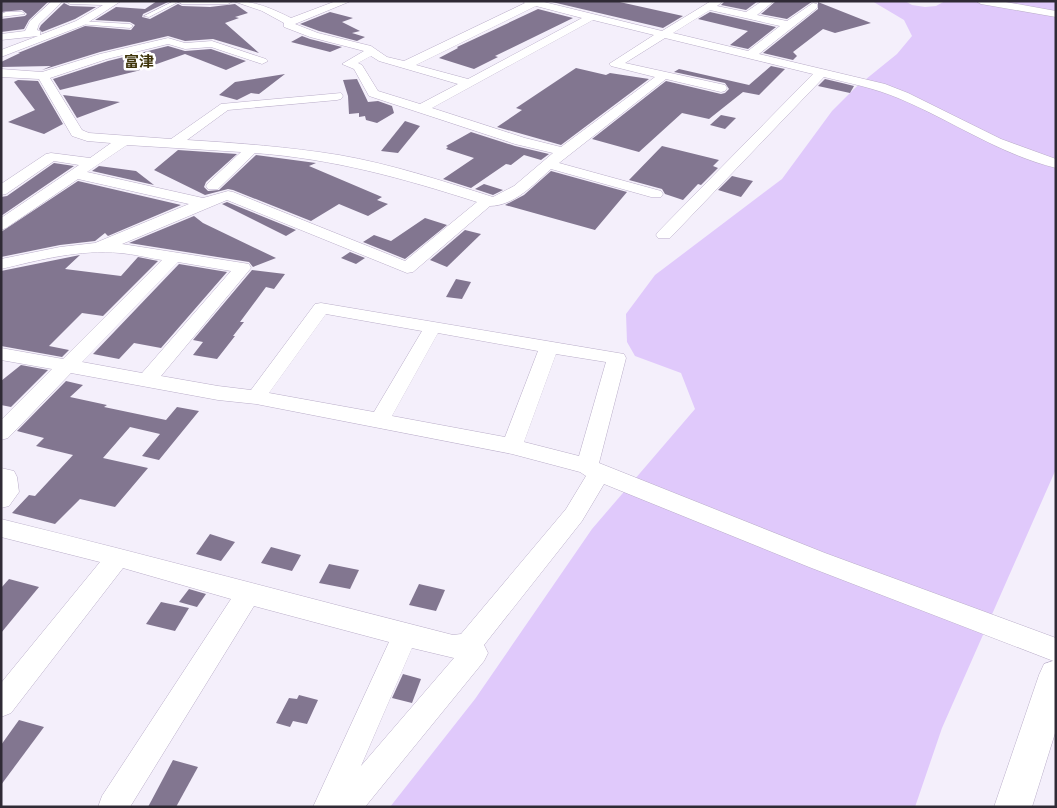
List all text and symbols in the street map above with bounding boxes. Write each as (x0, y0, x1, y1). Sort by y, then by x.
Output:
district label: 富津 (124, 54, 154, 70)

